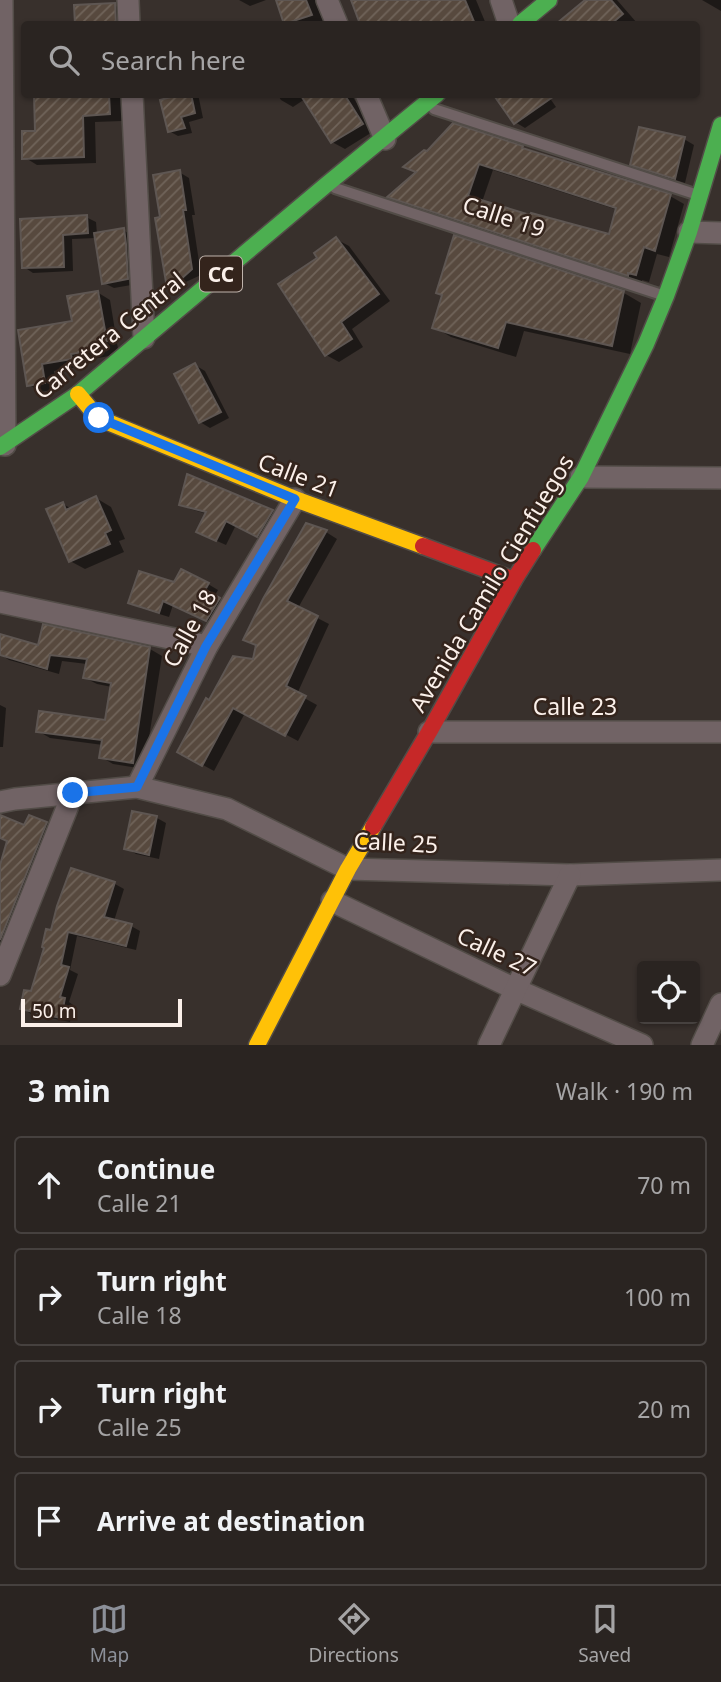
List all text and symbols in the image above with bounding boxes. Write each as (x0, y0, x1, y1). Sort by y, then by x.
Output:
search box (21, 21, 700, 98)
icon: search (45, 41, 83, 79)
text: Search here (101, 42, 246, 78)
street label: Calle 19 (459, 188, 549, 244)
road number: CC (200, 256, 242, 292)
street label: Carretera Central (27, 264, 191, 406)
route start (83, 402, 114, 433)
street label: Calle 21 (254, 445, 344, 505)
street label: Avenida Camilo Cienfuegos (401, 448, 581, 718)
street label: Calle 18 (155, 583, 223, 673)
street label: Calle 23 (533, 690, 617, 722)
route end (57, 777, 88, 808)
street label: Calle 25 (353, 824, 439, 860)
street label: Calle 27 (452, 919, 542, 983)
map controls (637, 961, 700, 1024)
button: locate (637, 961, 700, 1024)
scale bar (21, 996, 182, 1028)
text: 50 m (32, 998, 76, 1024)
text: 3 min (28, 1070, 111, 1111)
text: Walk · 190 m (556, 1075, 693, 1107)
text: Continue (97, 1151, 215, 1187)
icon: ahead (30, 1166, 68, 1204)
text: 70 m (637, 1169, 691, 1201)
text: Calle 21 (97, 1187, 182, 1219)
text: Turn right (97, 1263, 227, 1299)
icon: right (30, 1278, 68, 1316)
text: 100 m (624, 1281, 691, 1313)
text: Calle 18 (97, 1299, 182, 1331)
text: Turn right (97, 1375, 227, 1411)
icon: right (30, 1390, 68, 1428)
text: 20 m (637, 1393, 691, 1425)
text: Calle 25 (97, 1411, 182, 1443)
icon: arrive (30, 1502, 68, 1540)
text: Arrive at destination (97, 1503, 366, 1539)
tab: Map (90, 1600, 129, 1668)
tab: Directions (309, 1600, 399, 1668)
tab: Saved (578, 1600, 631, 1668)

